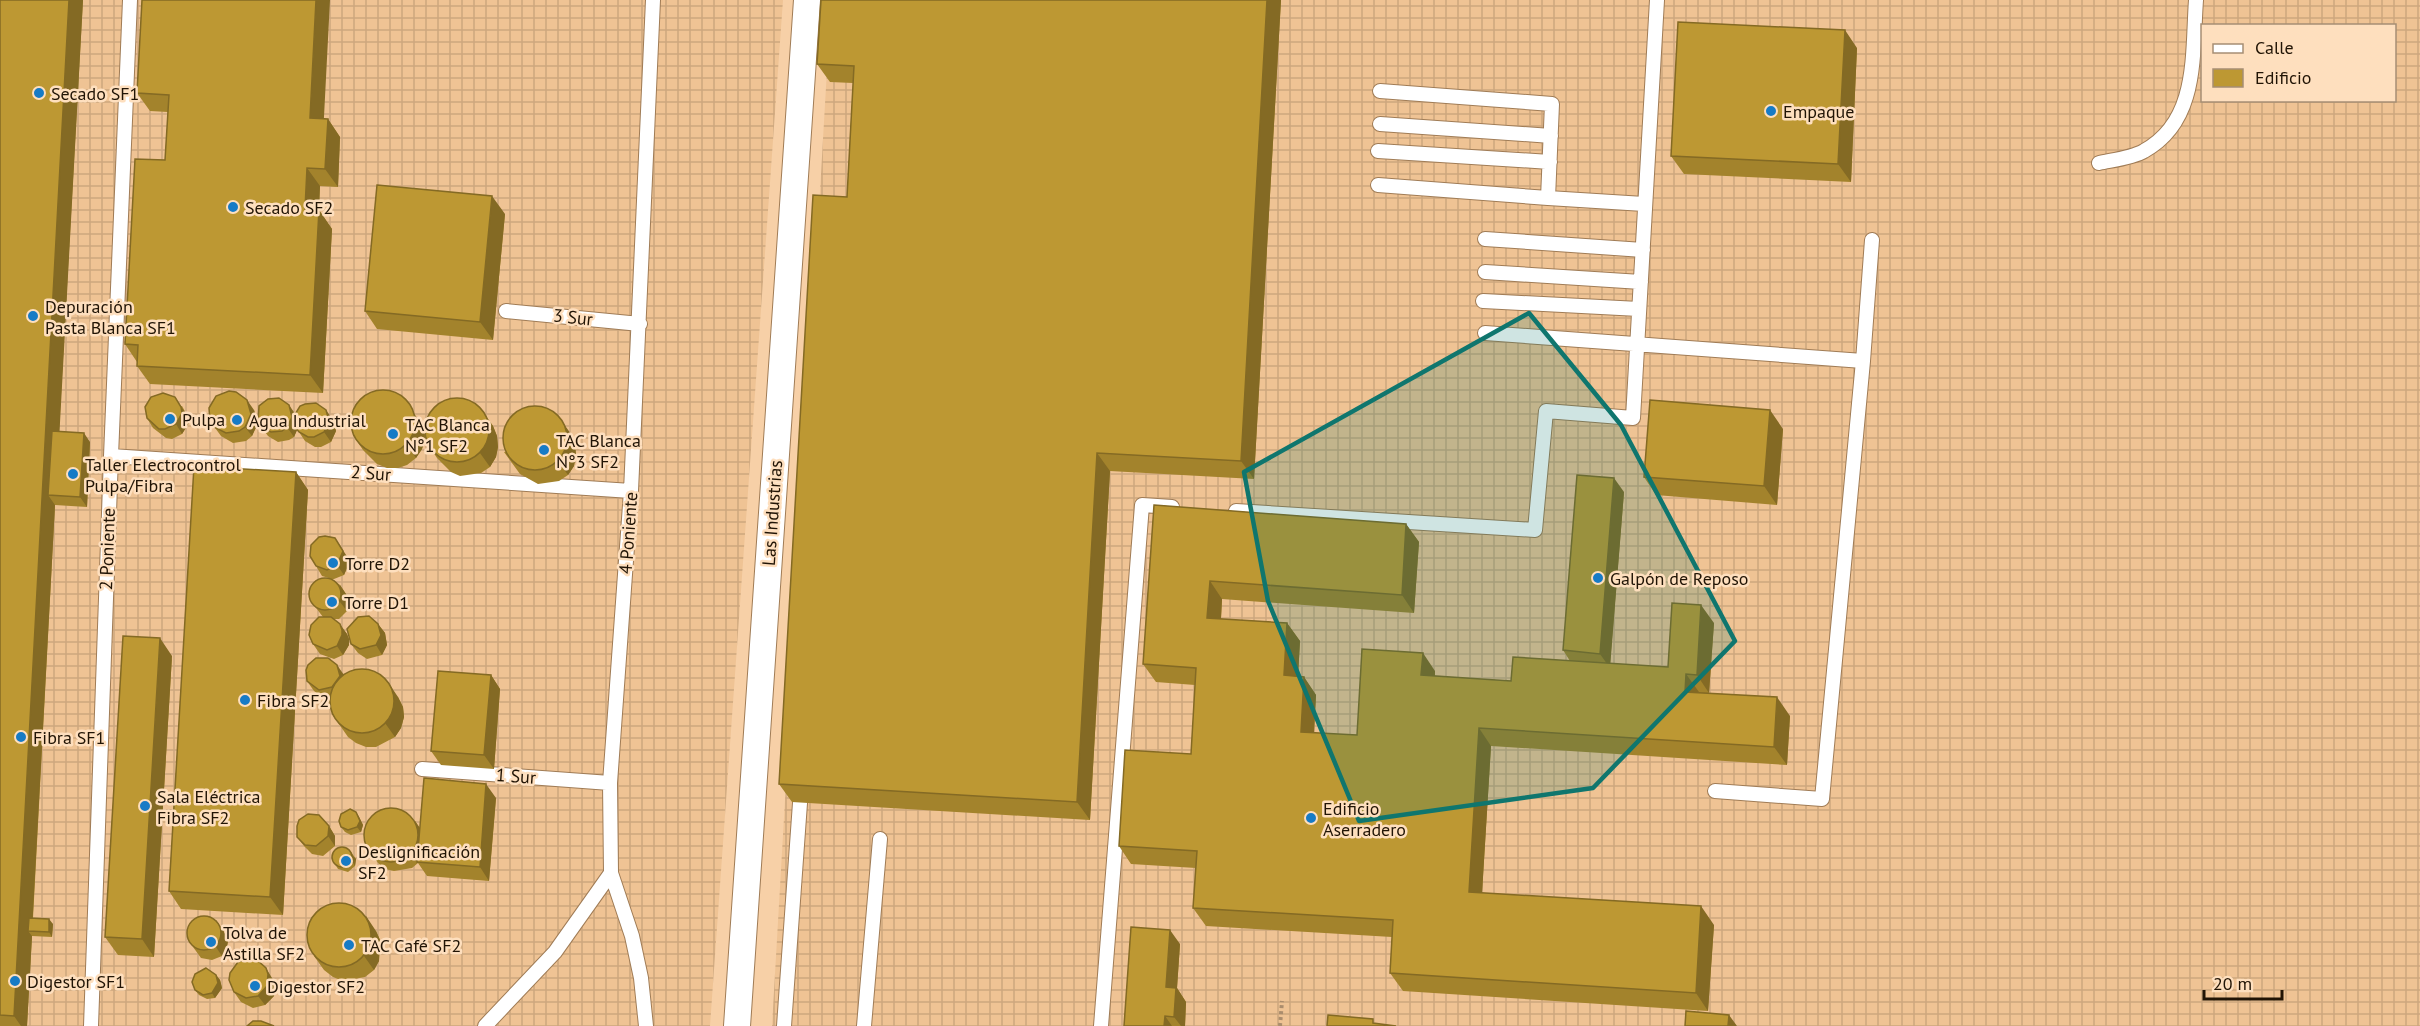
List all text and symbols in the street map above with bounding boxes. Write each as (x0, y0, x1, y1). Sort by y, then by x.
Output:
legend (2201, 24, 2396, 102)
text: Calle (2255, 36, 2294, 59)
text: Edificio (2255, 66, 2311, 89)
place label: Secado SF1 (51, 82, 139, 105)
marker: Secado SF1 (32, 86, 46, 100)
place label: Empaque (1783, 100, 1854, 123)
marker: Empaque (1764, 104, 1778, 118)
place label: Secado SF2 (245, 196, 333, 219)
marker: Secado SF2 (226, 200, 240, 214)
place label: Depuración Pasta Blanca SF1 (45, 295, 176, 339)
street label: 3 Sur (552, 303, 594, 331)
marker: Depuración Pasta Blanca SF1 (26, 309, 40, 323)
place label: Pulpa (182, 408, 225, 431)
place label: Agua Industrial (249, 409, 366, 432)
marker: Pulpa (163, 412, 177, 426)
marker: Agua Industrial (230, 413, 244, 427)
place label: TAC Blanca N°1 SF2 (405, 413, 490, 457)
marker: TAC Blanca N°1 SF2 (386, 427, 400, 441)
place label: TAC Blanca N°3 SF2 (556, 429, 641, 473)
marker: TAC Blanca N°3 SF2 (537, 443, 551, 457)
place label: Taller Electrocontrol Pulpa/Fibra (85, 453, 242, 497)
street label: Las Industrias (757, 459, 787, 567)
street label: 2 Sur (350, 460, 392, 486)
marker: Taller Electrocontrol Pulpa/Fibra (66, 467, 80, 481)
street label: 4 Poniente (614, 491, 642, 575)
street label: 2 Poniente (94, 507, 120, 591)
place label: Torre D2 (345, 552, 410, 575)
marker: Torre D2 (326, 556, 340, 570)
place label: Galpón de Reposo (1610, 567, 1748, 590)
marker: Galpón de Reposo (1591, 571, 1605, 585)
place label: Torre D1 (344, 591, 409, 614)
marker: Torre D1 (325, 595, 339, 609)
place label: Fibra SF2 (257, 689, 329, 712)
marker: Fibra SF2 (238, 693, 252, 707)
place label: Fibra SF1 (33, 726, 105, 749)
marker: Fibra SF1 (14, 730, 28, 744)
street label: 1 Sur (495, 763, 537, 789)
place label: Sala Eléctrica Fibra SF2 (157, 785, 261, 829)
place label: Edificio Aserradero (1323, 797, 1406, 841)
marker: Sala Eléctrica Fibra SF2 (138, 799, 152, 813)
marker: Edificio Aserradero (1304, 811, 1318, 825)
place label: Deslignificación SF2 (358, 840, 480, 884)
marker: Deslignificación SF2 (339, 854, 353, 868)
place label: Tolva de Astilla SF2 (223, 921, 305, 965)
place label: TAC Café SF2 (361, 934, 461, 957)
marker: Tolva de Astilla SF2 (204, 935, 218, 949)
marker: TAC Café SF2 (342, 938, 356, 952)
scale bar (2204, 963, 2282, 1001)
place label: Digestor SF1 (27, 970, 125, 993)
text: 20 m (2213, 972, 2252, 995)
marker: Digestor SF1 (8, 974, 22, 988)
place label: Digestor SF2 (267, 975, 365, 998)
marker: Digestor SF2 (248, 979, 262, 993)

